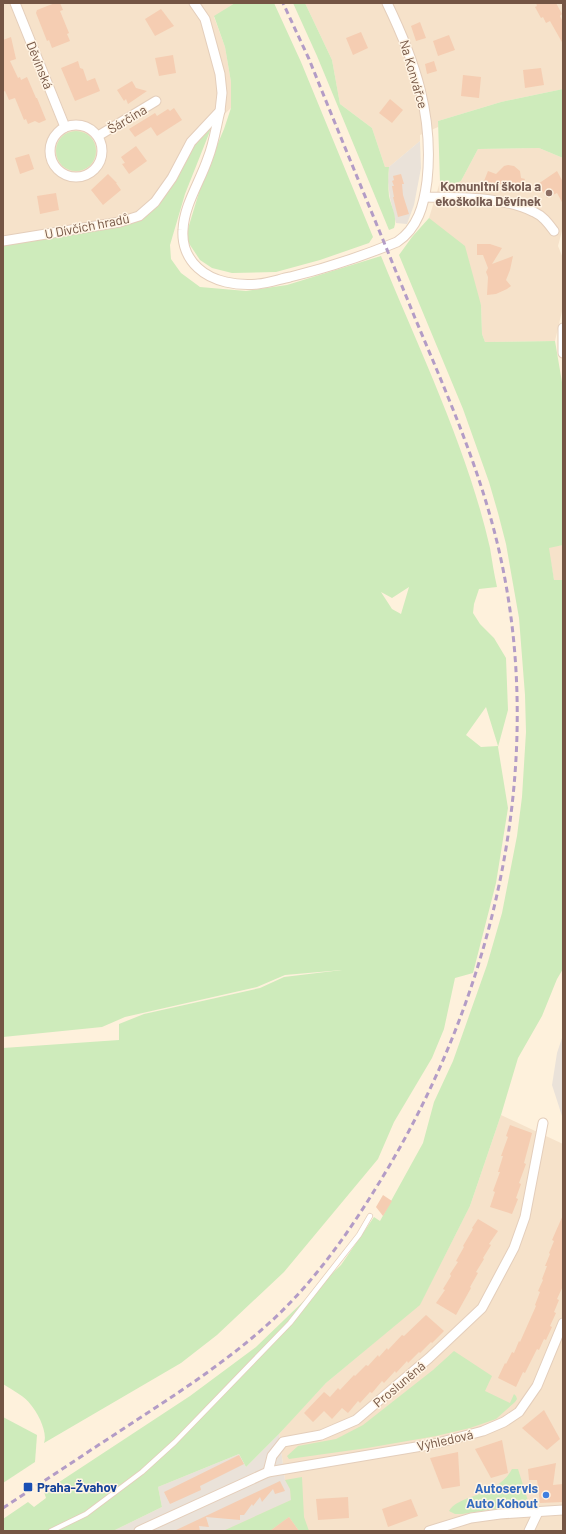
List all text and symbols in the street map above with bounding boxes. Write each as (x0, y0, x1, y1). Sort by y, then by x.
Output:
street label: Na Konvářce (397, 38, 431, 110)
street label: Děvínská (23, 39, 57, 91)
street label: Šárčina (105, 101, 149, 137)
place label: Komunitní škola a ekoškolka Děvínek (435, 178, 541, 209)
marker: Komunitní škola a ekoškolka Děvínek (544, 188, 554, 198)
street label: U Dívčích hradů (43, 210, 131, 242)
street label: Prosluněná (370, 1358, 428, 1410)
street label: Výhledová (415, 1426, 475, 1454)
place label: Praha-Žvahov (37, 1479, 117, 1495)
place label: Autoservis Auto Kohout (466, 1480, 538, 1511)
marker: Praha-Žvahov (22, 1481, 34, 1493)
marker: Autoservis Auto Kohout (541, 1490, 551, 1500)

